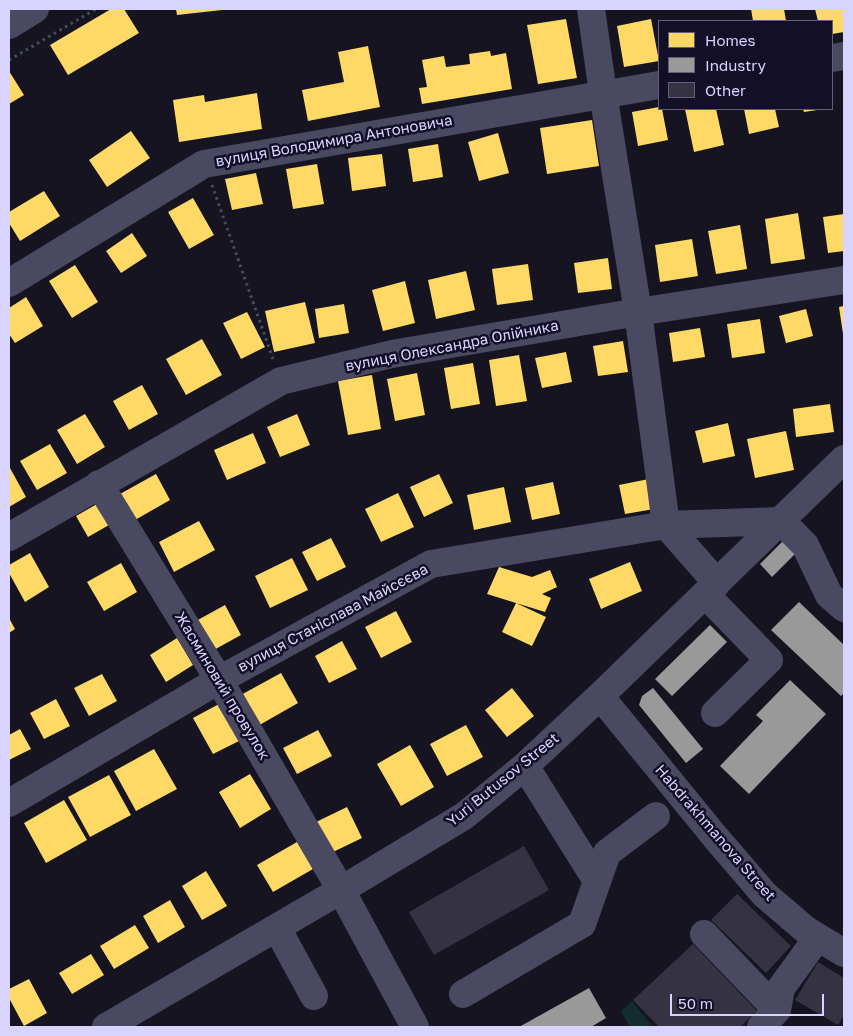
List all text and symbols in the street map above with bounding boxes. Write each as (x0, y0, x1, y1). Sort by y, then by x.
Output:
legend (658, 20, 833, 110)
text: Homes (705, 31, 755, 49)
text: Industry (705, 56, 766, 74)
text: Other (705, 81, 746, 99)
street label: вулиця Володимира Антоновича (214, 111, 454, 171)
street label: вулиця Олександра Олійника (344, 317, 560, 375)
street label: вулиця Станіслава Майсєєва (235, 560, 431, 676)
street label: Жасминовий провулок (171, 609, 273, 763)
street label: Yuri Butusov Street (443, 729, 563, 831)
street label: Habdrakhmanova Street (651, 761, 779, 905)
scale bar (673, 984, 827, 1016)
text: 50 m (678, 994, 713, 1012)

